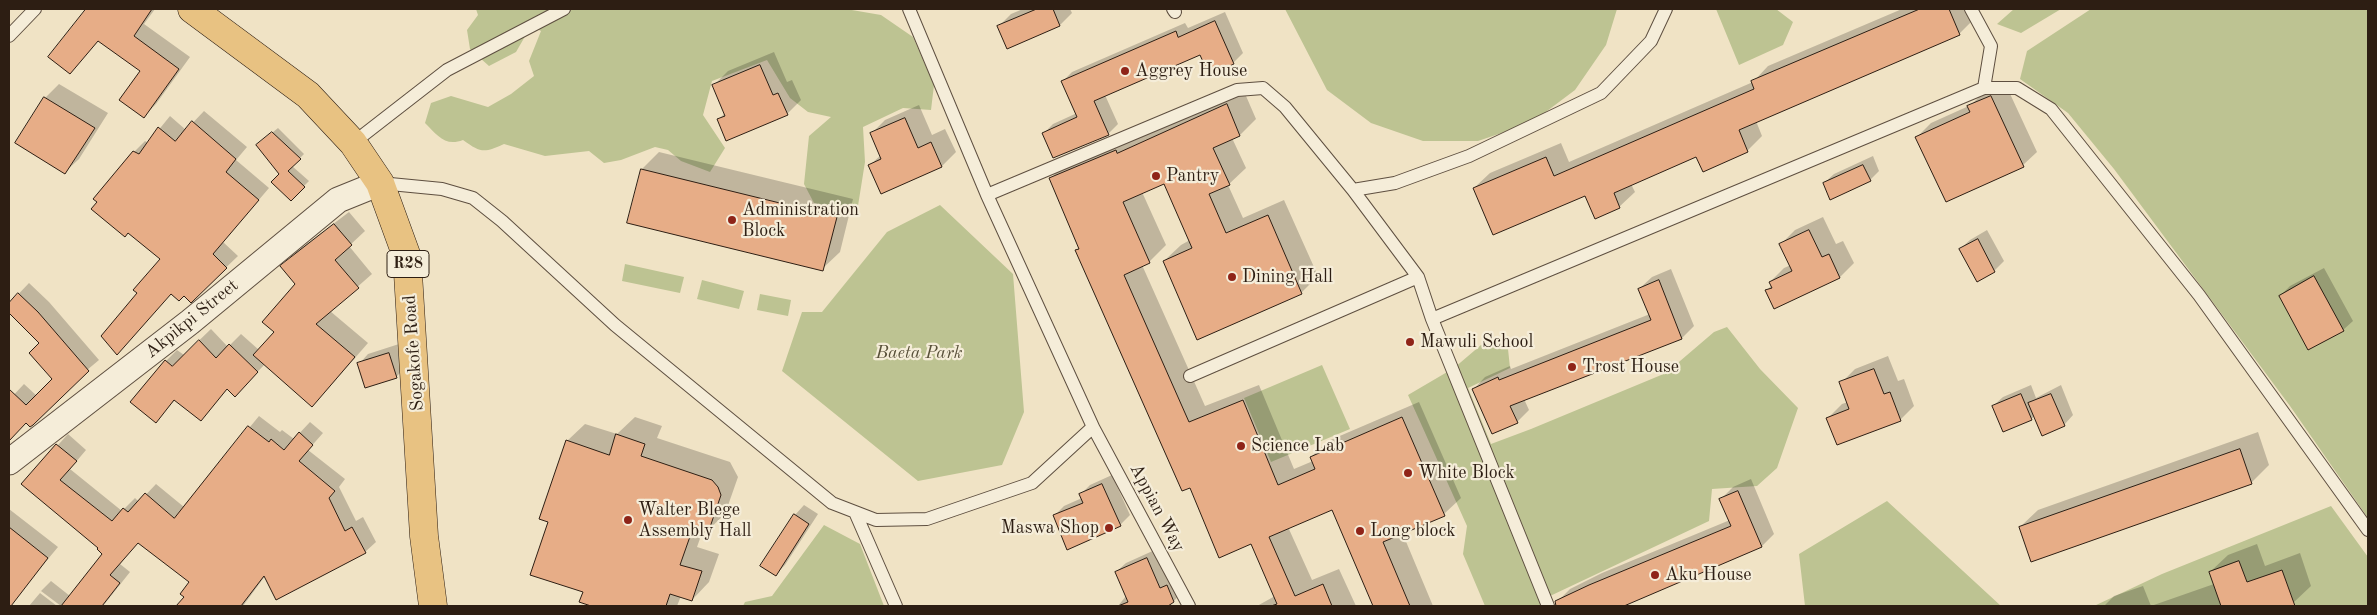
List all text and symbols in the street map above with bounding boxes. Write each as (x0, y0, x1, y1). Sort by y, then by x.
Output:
place label: Aggrey House (1135, 60, 1247, 82)
marker: Aggrey House (1119, 65, 1131, 77)
place label: Pantry (1166, 165, 1219, 187)
marker: Pantry (1150, 170, 1162, 182)
place label: Administration Block (742, 199, 859, 242)
marker: Administration Block (726, 214, 738, 226)
road number: R28 (387, 250, 429, 278)
place label: Dining Hall (1242, 266, 1333, 288)
marker: Dining Hall (1226, 271, 1238, 283)
street label: Akpikpi Street (141, 275, 243, 363)
street label: Sogakofe Road (399, 294, 429, 412)
place label: Mawuli School (1420, 331, 1533, 353)
marker: Mawuli School (1404, 336, 1416, 348)
park label: Baeta Park (875, 342, 963, 364)
place label: Trost House (1582, 356, 1679, 378)
marker: Trost House (1566, 361, 1578, 373)
place label: Science Lab (1251, 435, 1344, 457)
marker: Science Lab (1235, 440, 1247, 452)
street label: Appian Way (1125, 460, 1189, 556)
place label: White Block (1418, 462, 1515, 484)
marker: White Block (1402, 467, 1414, 479)
place label: Walter Blege Assembly Hall (638, 499, 751, 542)
marker: Walter Blege Assembly Hall (622, 514, 634, 526)
place label: Maswa Shop (1001, 517, 1099, 539)
place label: Long block (1370, 520, 1456, 542)
marker: Maswa Shop (1103, 522, 1115, 534)
marker: Long block (1354, 525, 1366, 537)
place label: Aku House (1665, 564, 1752, 586)
marker: Aku House (1649, 569, 1661, 581)

